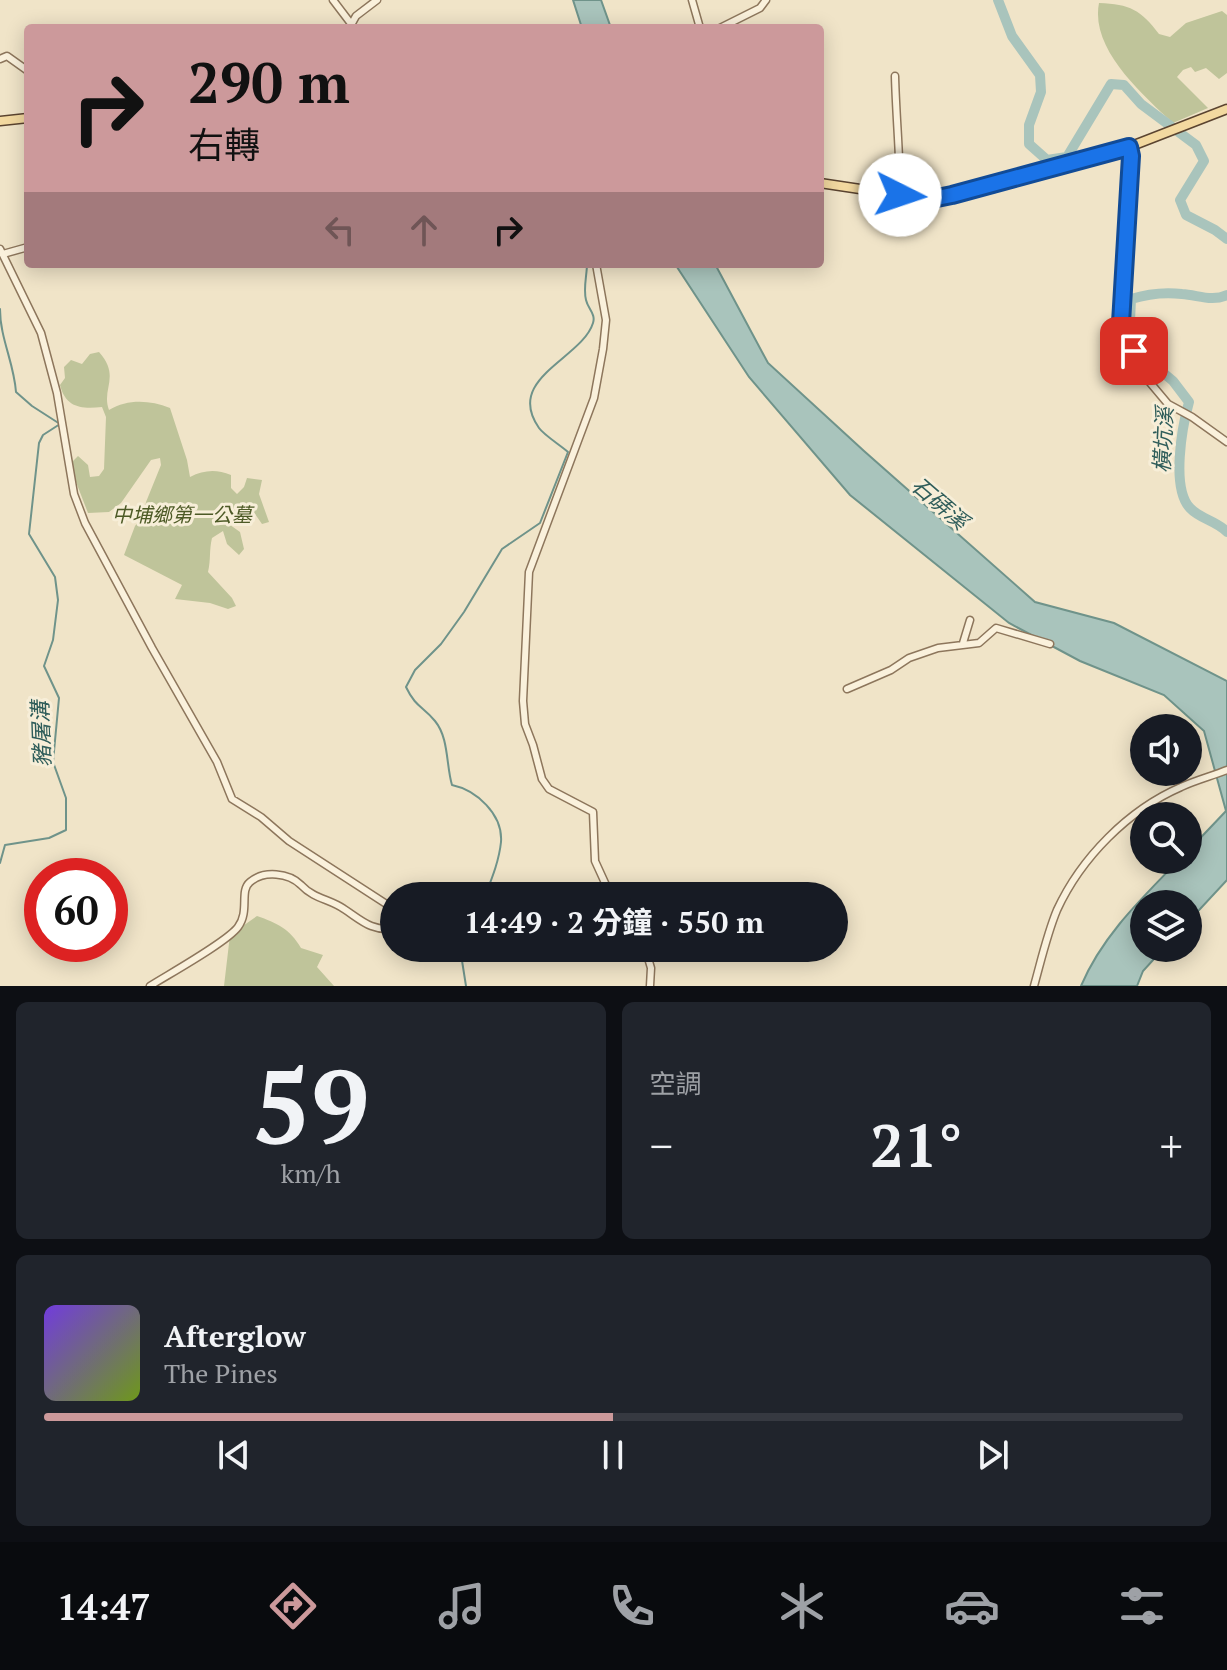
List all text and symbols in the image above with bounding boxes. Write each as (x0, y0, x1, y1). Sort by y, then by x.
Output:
text: 290 m (188, 45, 350, 119)
icon: right (56, 56, 160, 160)
text: 右轉 (188, 121, 260, 168)
position arrow (858, 153, 942, 237)
icon: left (318, 208, 362, 252)
icon: ahead (402, 208, 446, 252)
icon: right (486, 208, 530, 252)
pin (1100, 317, 1168, 385)
icon: arrive (1112, 329, 1156, 373)
water label: 橫坑溪 (1146, 403, 1179, 474)
water label: 石硦溪 (906, 470, 977, 537)
park label: 中埔鄉第一公墓 (112, 501, 255, 528)
water label: 豬屠溝 (25, 698, 56, 768)
map controls (1130, 714, 1202, 962)
button: sound (1130, 714, 1202, 786)
button: search (1130, 802, 1202, 874)
speed limit sign: 60 (24, 858, 128, 962)
button: layers (1130, 890, 1202, 962)
text: 14:49 · 2 分鐘 · 550 m (464, 902, 764, 942)
text: 59 (252, 1035, 370, 1173)
text: 空調 (650, 1066, 702, 1100)
text: 21° (870, 1105, 963, 1184)
text: − (650, 1116, 673, 1175)
text: + (1160, 1116, 1183, 1175)
text: km/h (281, 1156, 341, 1190)
text: Afterglow (164, 1316, 306, 1356)
text: The Pines (164, 1356, 278, 1390)
icon: previous (212, 1433, 256, 1477)
icon: pause (591, 1433, 635, 1477)
icon: next (971, 1433, 1015, 1477)
icon: directions (265, 1578, 321, 1634)
icon: music (434, 1578, 490, 1634)
icon: phone (604, 1578, 660, 1634)
icon: climate (774, 1578, 830, 1634)
icon: car (944, 1578, 1000, 1634)
icon: filters (1114, 1578, 1170, 1634)
text: 14:47 (57, 1583, 151, 1630)

